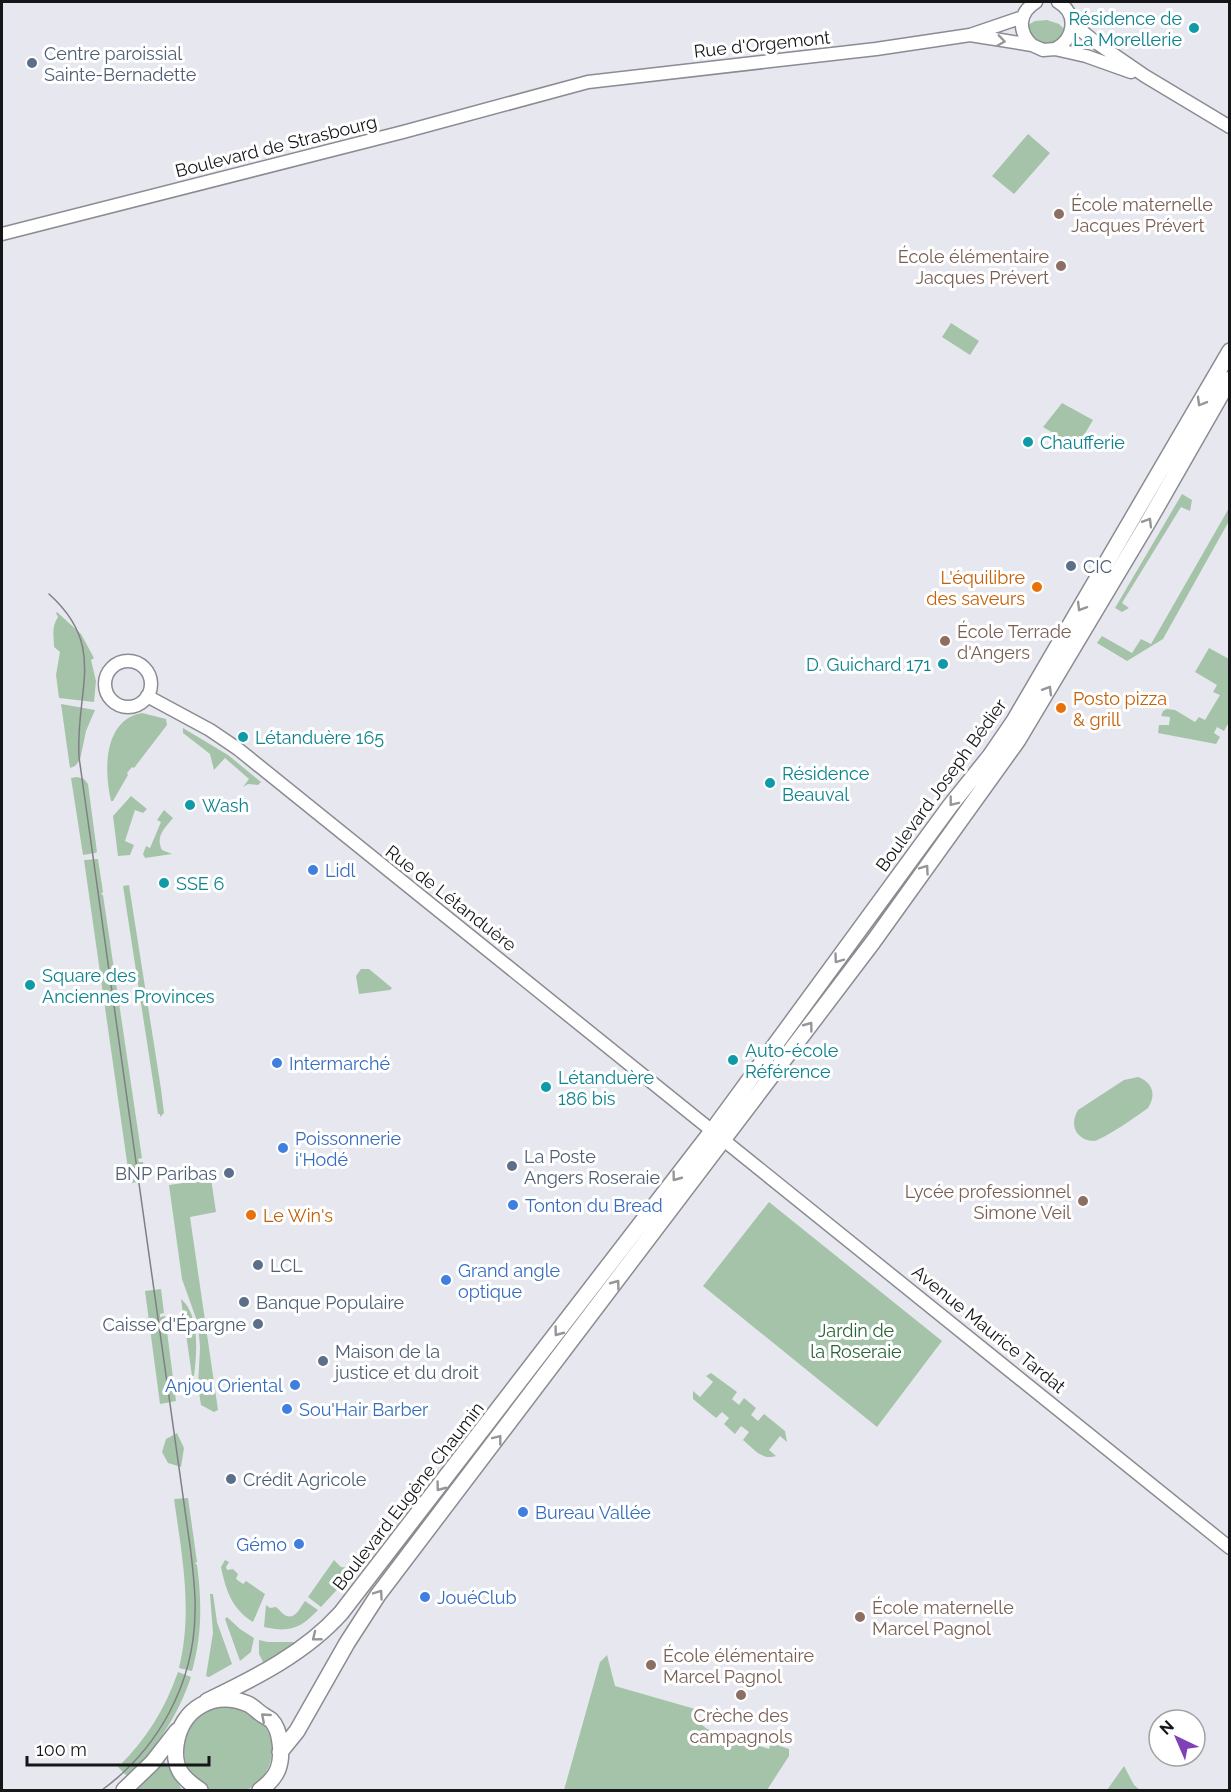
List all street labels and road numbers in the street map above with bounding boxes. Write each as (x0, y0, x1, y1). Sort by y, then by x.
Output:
street label: Rue d'Orgemont (693, 26, 831, 62)
street label: Boulevard de Strasbourg (173, 111, 379, 181)
street label: Boulevard Joseph Bédier (871, 694, 1011, 875)
street label: Rue de Létanduère (382, 840, 521, 956)
street label: Avenue Maurice Tardat (908, 1261, 1070, 1397)
street label: Boulevard Eugène Chaumin (328, 1398, 488, 1594)

